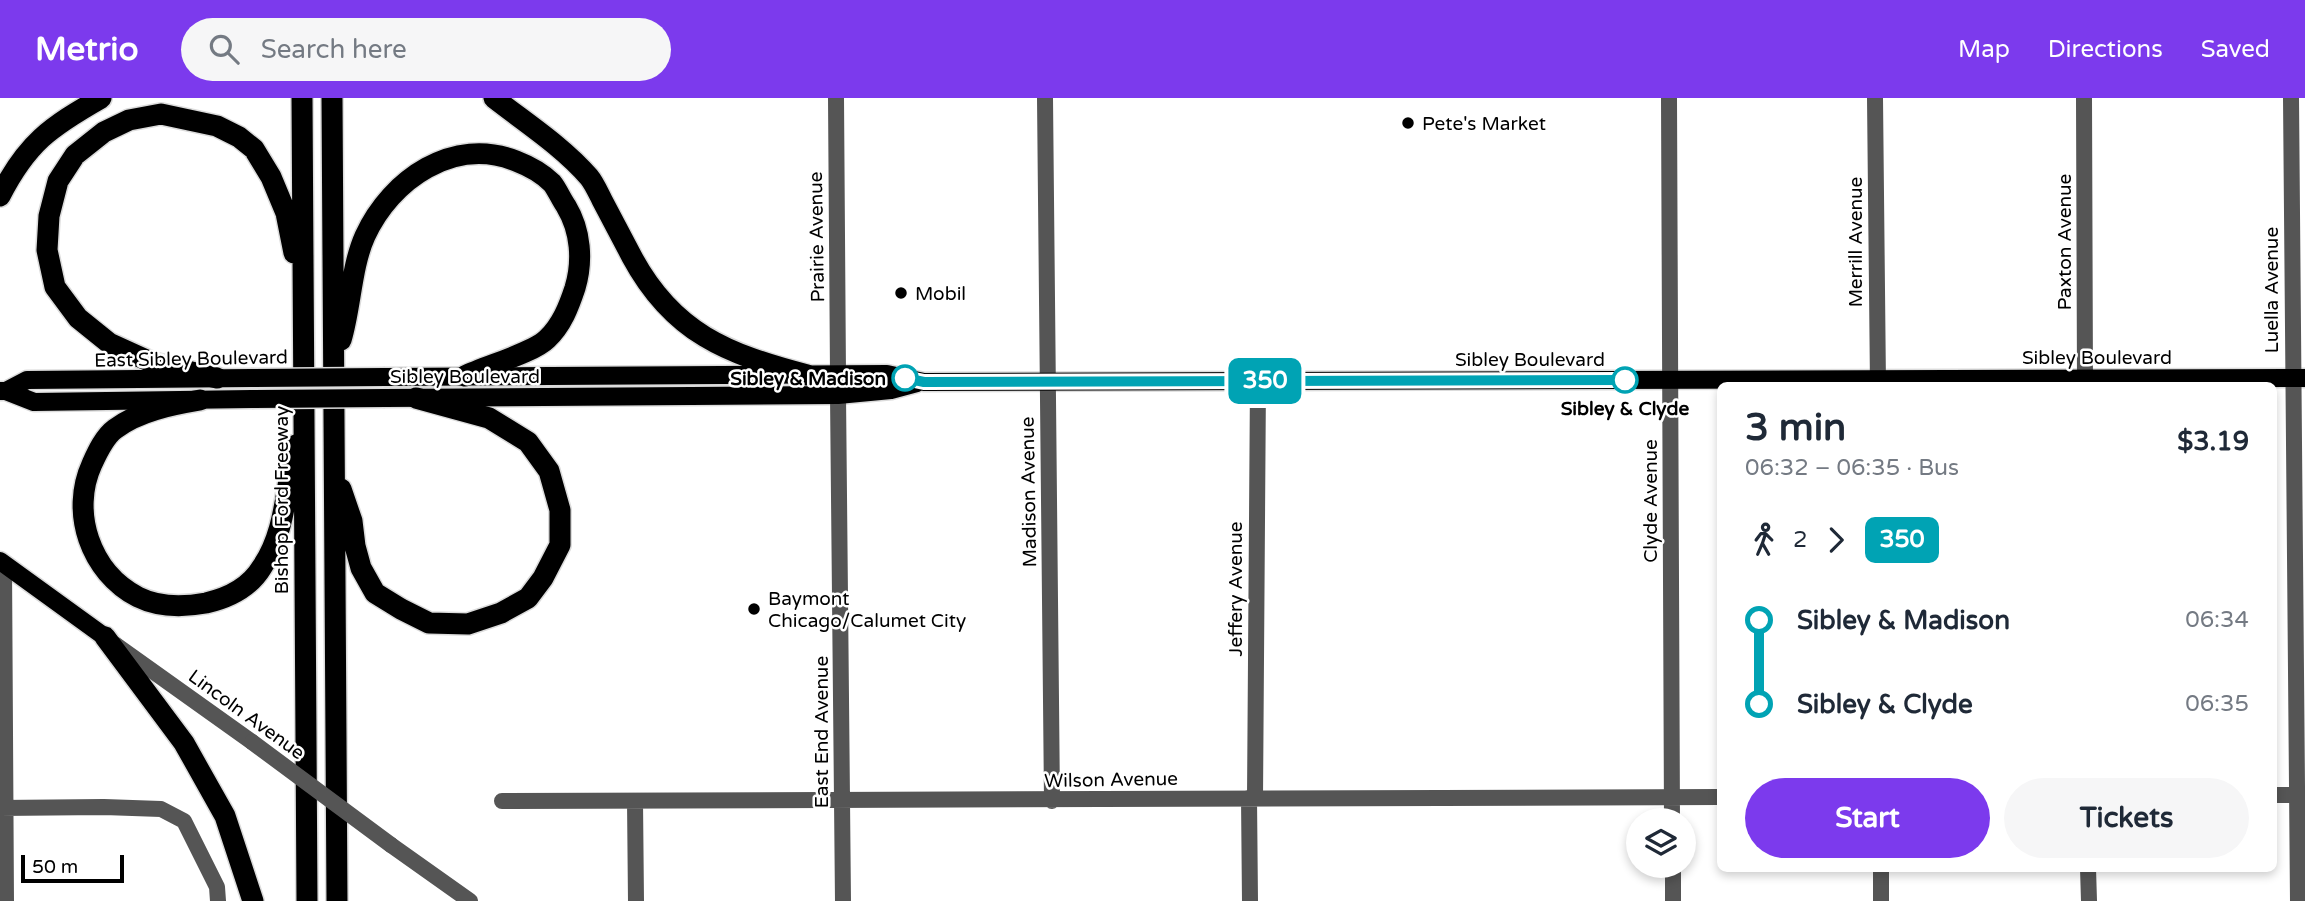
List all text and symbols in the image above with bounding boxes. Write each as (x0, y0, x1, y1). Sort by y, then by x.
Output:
search box (181, 18, 671, 81)
text: Metrio (35, 30, 139, 69)
icon: search (205, 30, 243, 68)
text: Search here (261, 34, 407, 65)
text: Map (1958, 35, 2010, 64)
text: Directions (2048, 35, 2163, 64)
text: Saved (2201, 35, 2270, 64)
place label: Pete's Market (1422, 113, 1546, 135)
marker: Pete's Market (1400, 115, 1416, 131)
street label: Prairie Avenue (805, 171, 829, 303)
street label: Paxton Avenue (2054, 174, 2076, 310)
street label: Merrill Avenue (1845, 177, 1867, 307)
street label: Luella Avenue (2261, 227, 2283, 353)
place label: Mobil (915, 283, 966, 305)
marker: Mobil (893, 285, 909, 301)
street label: East Sibley Boulevard (94, 346, 288, 372)
street label: Sibley Boulevard (2022, 347, 2172, 369)
street label: Sibley Boulevard (1455, 349, 1605, 371)
line badge: 350 (1225, 358, 1305, 404)
marker: Sibley & Madison (892, 365, 918, 391)
street label: Sibley Boulevard (390, 366, 540, 388)
text: 350 (1242, 366, 1288, 395)
marker: Sibley & Clyde (1612, 367, 1638, 393)
place label: Sibley & Madison (730, 368, 886, 391)
place label: Sibley & Clyde (1561, 398, 1689, 421)
text: 3 min (1745, 405, 1846, 451)
street label: Bishop Ford Freeway (271, 406, 293, 594)
street label: Madison Avenue (1017, 416, 1041, 568)
text: $3.19 (2177, 426, 2249, 457)
street label: Clyde Avenue (1640, 439, 1662, 563)
text: 06:32 – 06:35 · Bus (1745, 454, 1959, 482)
icon: walk (1745, 521, 1783, 559)
icon: forward (1817, 521, 1855, 559)
street label: Jeffery Avenue (1225, 522, 1247, 656)
text: 350 (1879, 525, 1925, 554)
text: 2 (1793, 526, 1807, 554)
place label: Baymont Chicago/Calumet City (768, 588, 966, 632)
marker: Baymont Chicago/Calumet City (746, 601, 762, 617)
text: Sibley & Madison (1797, 605, 2010, 636)
text: 06:34 (2185, 606, 2249, 634)
street label: East End Avenue (811, 656, 833, 808)
street label: Lincoln Avenue (184, 665, 309, 764)
text: Sibley & Clyde (1797, 689, 1973, 720)
text: 06:35 (2185, 690, 2249, 718)
street label: Wilson Avenue (1044, 768, 1178, 792)
button: Start (1745, 778, 1990, 858)
button: Tickets (2004, 778, 2249, 858)
map controls (1626, 808, 1696, 878)
button: layers (1626, 808, 1696, 878)
scale bar (21, 852, 124, 884)
text: 50 m (32, 856, 78, 878)

